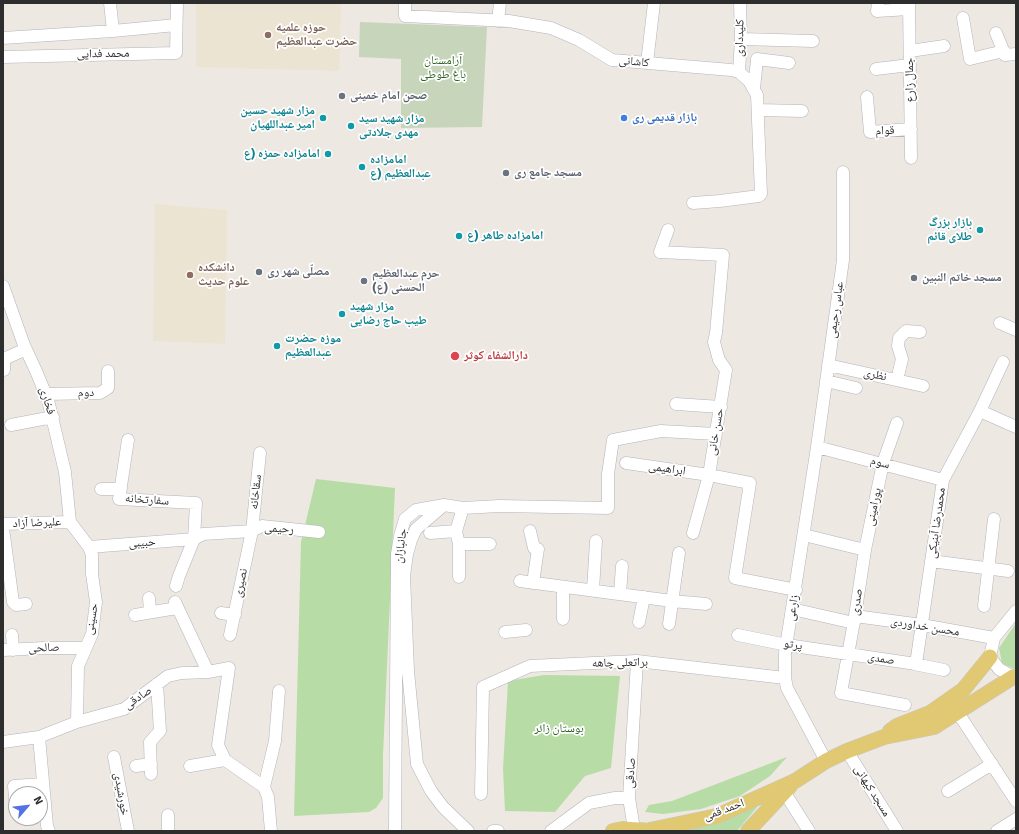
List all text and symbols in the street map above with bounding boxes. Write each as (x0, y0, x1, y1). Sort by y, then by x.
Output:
street label: کلیدداری (732, 19, 748, 57)
place label: حوزه علمیه حضرت عبدالعظیم (276, 21, 357, 49)
marker: حوزه علمیه حضرت عبدالعظیم (263, 30, 273, 40)
street label: محمد فدایی (77, 46, 129, 62)
street label: کاشانی (618, 53, 650, 71)
park label: آرامستان باغ طوطی (420, 54, 466, 82)
street label: جمال زارع (902, 57, 918, 103)
place label: صحن امام خمینی (350, 89, 427, 103)
marker: صحن امام خمینی (337, 91, 347, 101)
place label: مزار شهید حسین امیر عبداللهیان (240, 104, 315, 132)
place label: بازار قدیمی ری (632, 111, 697, 125)
place label: مزار شهید سید مهدی جلادتی (359, 112, 424, 140)
marker: مزار شهید حسین امیر عبداللهیان (318, 113, 328, 123)
marker: بازار قدیمی ری (619, 113, 629, 123)
marker: مزار شهید سید مهدی جلادتی (346, 121, 356, 131)
street label: قوام (875, 123, 895, 139)
place label: امامزاده حمزه (ع (244, 147, 320, 161)
marker: امامزاده حمزه (ع (323, 149, 333, 159)
place label: امامزاده عبدالعظیم (ع (370, 153, 431, 181)
marker: امامزاده عبدالعظیم (ع (357, 162, 367, 172)
place label: مسجد جامع ری (514, 166, 582, 180)
marker: مسجد جامع ری (501, 168, 511, 178)
place label: بازار بزرگ طلای قائم (927, 216, 972, 244)
marker: بازار بزرگ طلای قائم (975, 225, 985, 235)
place label: امامزاده طاهر (ع (467, 229, 543, 243)
marker: امامزاده طاهر (ع (454, 231, 464, 241)
place label: دانشکده علوم حدیث (198, 261, 249, 289)
place label: مصلّی شهر ری (267, 265, 329, 279)
marker: مصلّی شهر ری (254, 267, 264, 277)
place label: حرم عبدالعظیم الحسنی (ع) (372, 267, 440, 295)
marker: دانشکده علوم حدیث (185, 270, 195, 280)
place label: مسجد خاتم النبین (922, 271, 1002, 285)
marker: مسجد خاتم النبین (909, 273, 919, 283)
marker: حرم عبدالعظیم الحسنی (ع) (359, 276, 369, 286)
street label: عباس رحیمی (825, 281, 847, 339)
place label: مزار شهید طیب حاج رضایی (350, 300, 427, 328)
marker: مزار شهید طیب حاج رضایی (337, 309, 347, 319)
place label: موزه حضرت عبدالعظیم (285, 332, 341, 360)
marker: موزه حضرت عبدالعظیم (272, 341, 282, 351)
place label: دارالشفاء کوثر (464, 349, 528, 363)
marker: دارالشفاء کوثر (449, 350, 461, 362)
street label: نظری (862, 366, 888, 384)
street label: فخاری (36, 385, 58, 417)
street label: دوم (78, 386, 94, 400)
street label: حسن خانی (705, 407, 727, 457)
street label: سوم (869, 454, 891, 472)
street label: ابراهیمی (647, 459, 687, 479)
street label: سقاخانه (247, 474, 265, 510)
street label: پورامینی (863, 487, 885, 527)
street label: محمدرضا آبنیکی (925, 487, 949, 559)
street label: سفارتخانه (125, 491, 169, 509)
street label: علیرضا آزاد (12, 515, 62, 531)
street label: رحیمی (264, 521, 294, 537)
street label: جانبازان (391, 528, 411, 564)
street label: حبیبی (128, 535, 156, 551)
street label: نصیری (231, 567, 251, 599)
street label: صدری (848, 587, 866, 617)
street label: زارعی (784, 594, 802, 622)
street label: حسینی (82, 602, 102, 636)
street label: محسن خداوردی (889, 614, 961, 640)
street label: پرتو (783, 636, 803, 654)
street label: صالحی (28, 640, 60, 656)
street label: صمدی (866, 650, 896, 668)
street label: براتعلی چاهه (592, 655, 648, 671)
street label: صادقی (121, 683, 155, 713)
park label: بوستان زائر (534, 722, 584, 736)
street label: صادقی (623, 757, 639, 789)
street label: مسجد کیهانی (850, 763, 894, 819)
street label: خورشیدی (110, 771, 132, 817)
north arrow (8, 786, 48, 826)
text: N (31, 794, 46, 807)
street label: احمد قمی (702, 796, 746, 824)

